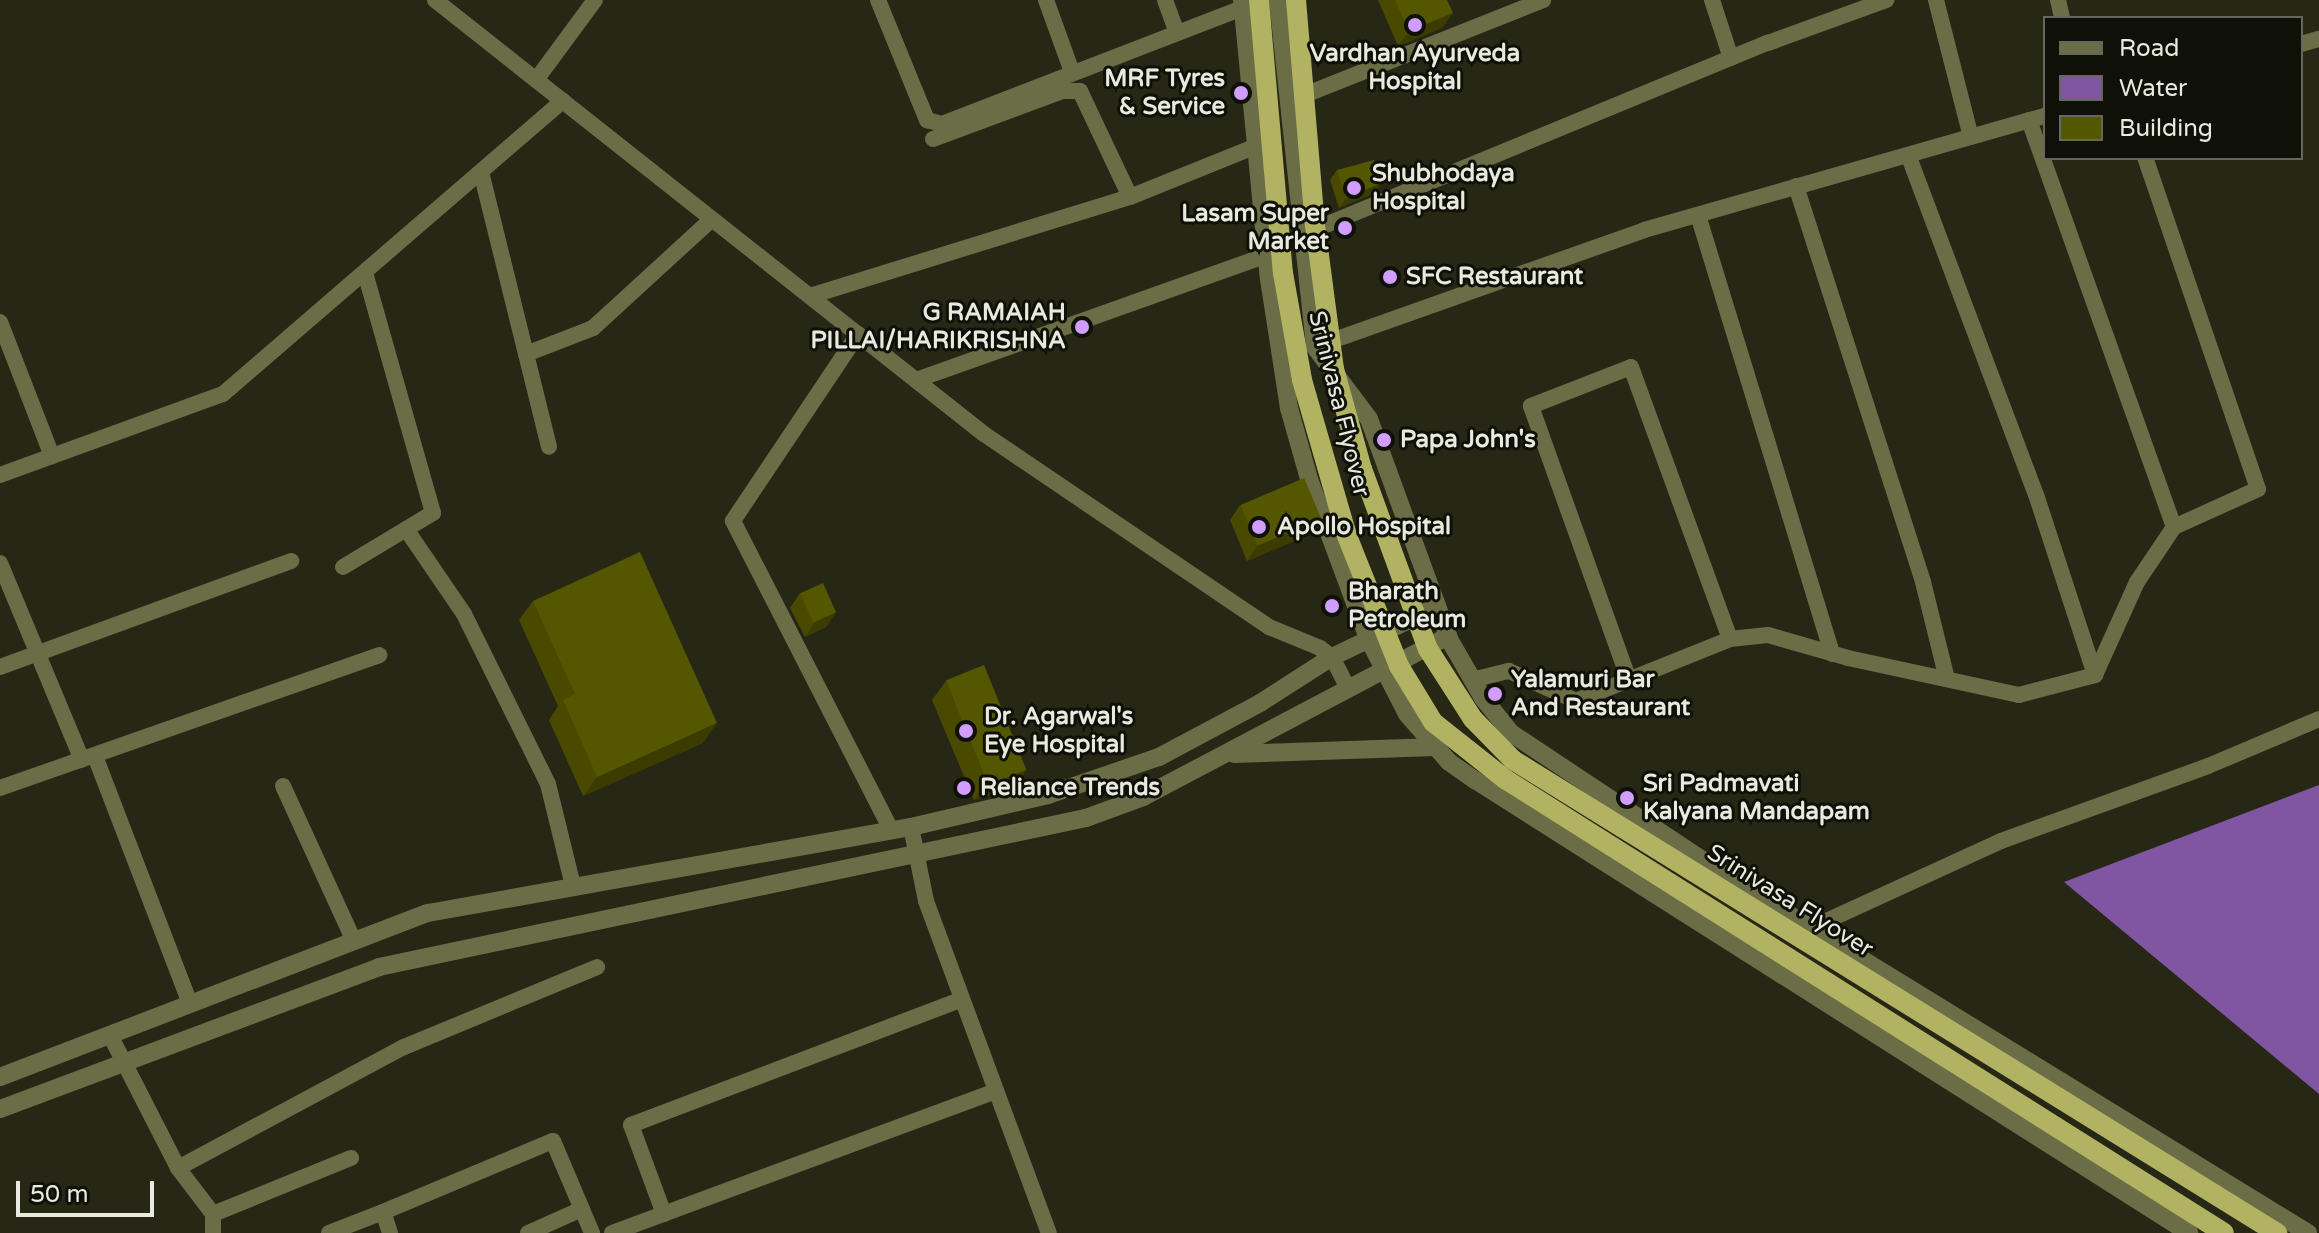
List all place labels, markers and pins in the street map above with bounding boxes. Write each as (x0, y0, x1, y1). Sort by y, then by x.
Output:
marker: Vardhan Ayurveda Hospital (1404, 14, 1426, 36)
place label: Vardhan Ayurveda Hospital (1310, 40, 1520, 96)
place label: MRF Tyres & Service (1104, 65, 1225, 121)
marker: MRF Tyres & Service (1232, 84, 1250, 102)
place label: Shubhodaya Hospital (1372, 160, 1515, 216)
marker: Shubhodaya Hospital (1343, 177, 1365, 199)
place label: Lasam Super Market (1181, 200, 1329, 256)
marker: Lasam Super Market (1336, 219, 1354, 237)
place label: SFC Restaurant (1406, 263, 1583, 291)
marker: SFC Restaurant (1381, 268, 1399, 286)
place label: G RAMAIAH PILLAI/HARIKRISHNA (810, 299, 1066, 355)
marker: G RAMAIAH PILLAI/HARIKRISHNA (1073, 318, 1091, 336)
place label: Papa John's (1400, 426, 1536, 454)
marker: Papa John's (1375, 431, 1393, 449)
place label: Apollo Hospital (1277, 513, 1451, 541)
marker: Apollo Hospital (1248, 516, 1270, 538)
place label: Bharath Petroleum (1348, 578, 1466, 634)
marker: Bharath Petroleum (1323, 597, 1341, 615)
place label: Yalamuri Bar And Restaurant (1511, 666, 1690, 722)
marker: Yalamuri Bar And Restaurant (1486, 685, 1504, 703)
place label: Dr. Agarwal's Eye Hospital (984, 703, 1133, 759)
marker: Dr. Agarwal's Eye Hospital (955, 720, 977, 742)
place label: Sri Padmavati Kalyana Mandapam (1643, 770, 1870, 826)
place label: Reliance Trends (980, 774, 1160, 802)
marker: Reliance Trends (955, 779, 973, 797)
marker: Sri Padmavati Kalyana Mandapam (1618, 789, 1636, 807)

